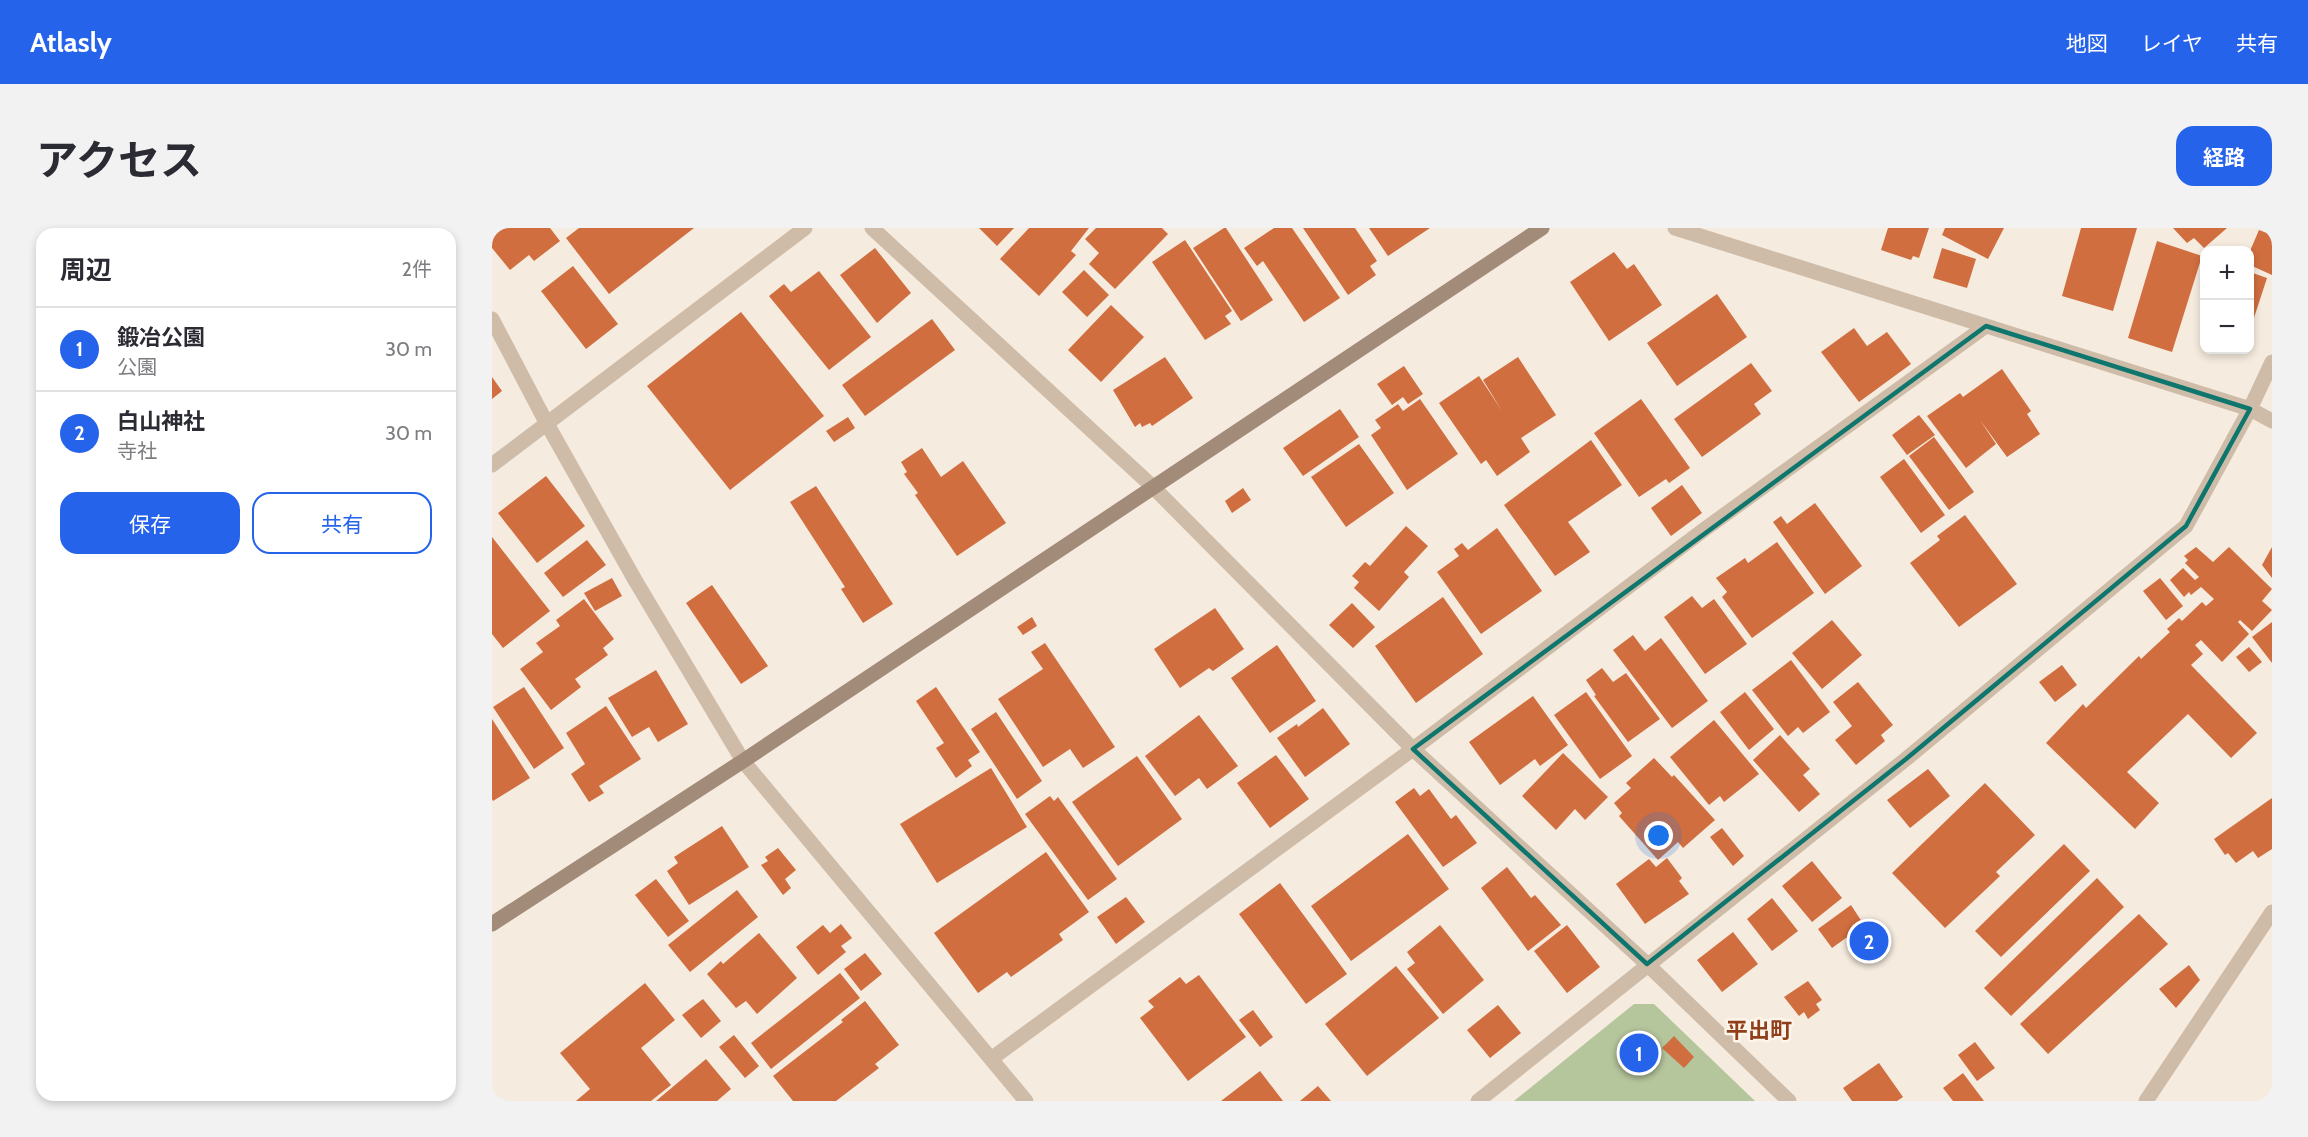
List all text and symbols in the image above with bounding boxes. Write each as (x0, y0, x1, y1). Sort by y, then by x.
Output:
text: Atlasly (30, 25, 112, 59)
text: 地図 (2066, 31, 2108, 56)
text: レイヤ (2141, 31, 2203, 56)
text: 共有 (2236, 31, 2278, 56)
button: 経路 (2176, 126, 2272, 186)
text: アクセス (36, 134, 202, 186)
map controls (2200, 246, 2254, 354)
button: + (2200, 246, 2254, 300)
text: 周辺 (60, 254, 112, 286)
text: 2件 (402, 257, 432, 281)
button: − (2200, 300, 2254, 354)
text: 鍛冶公園 (117, 324, 205, 351)
text: 1 (76, 337, 83, 361)
text: 30 m (385, 337, 432, 361)
text: 公園 (117, 355, 157, 379)
text: 白山神社 (117, 408, 205, 435)
text: 2 (74, 421, 85, 445)
text: 30 m (385, 421, 432, 445)
text: 寺社 (117, 439, 157, 463)
button: 保存 (60, 492, 240, 554)
button: 共有 (252, 492, 432, 554)
your location (1644, 821, 1673, 850)
pin: 2 (1850, 918, 1888, 964)
district label: 平出町 (1726, 1017, 1792, 1044)
pin: 1 (1620, 1030, 1658, 1076)

